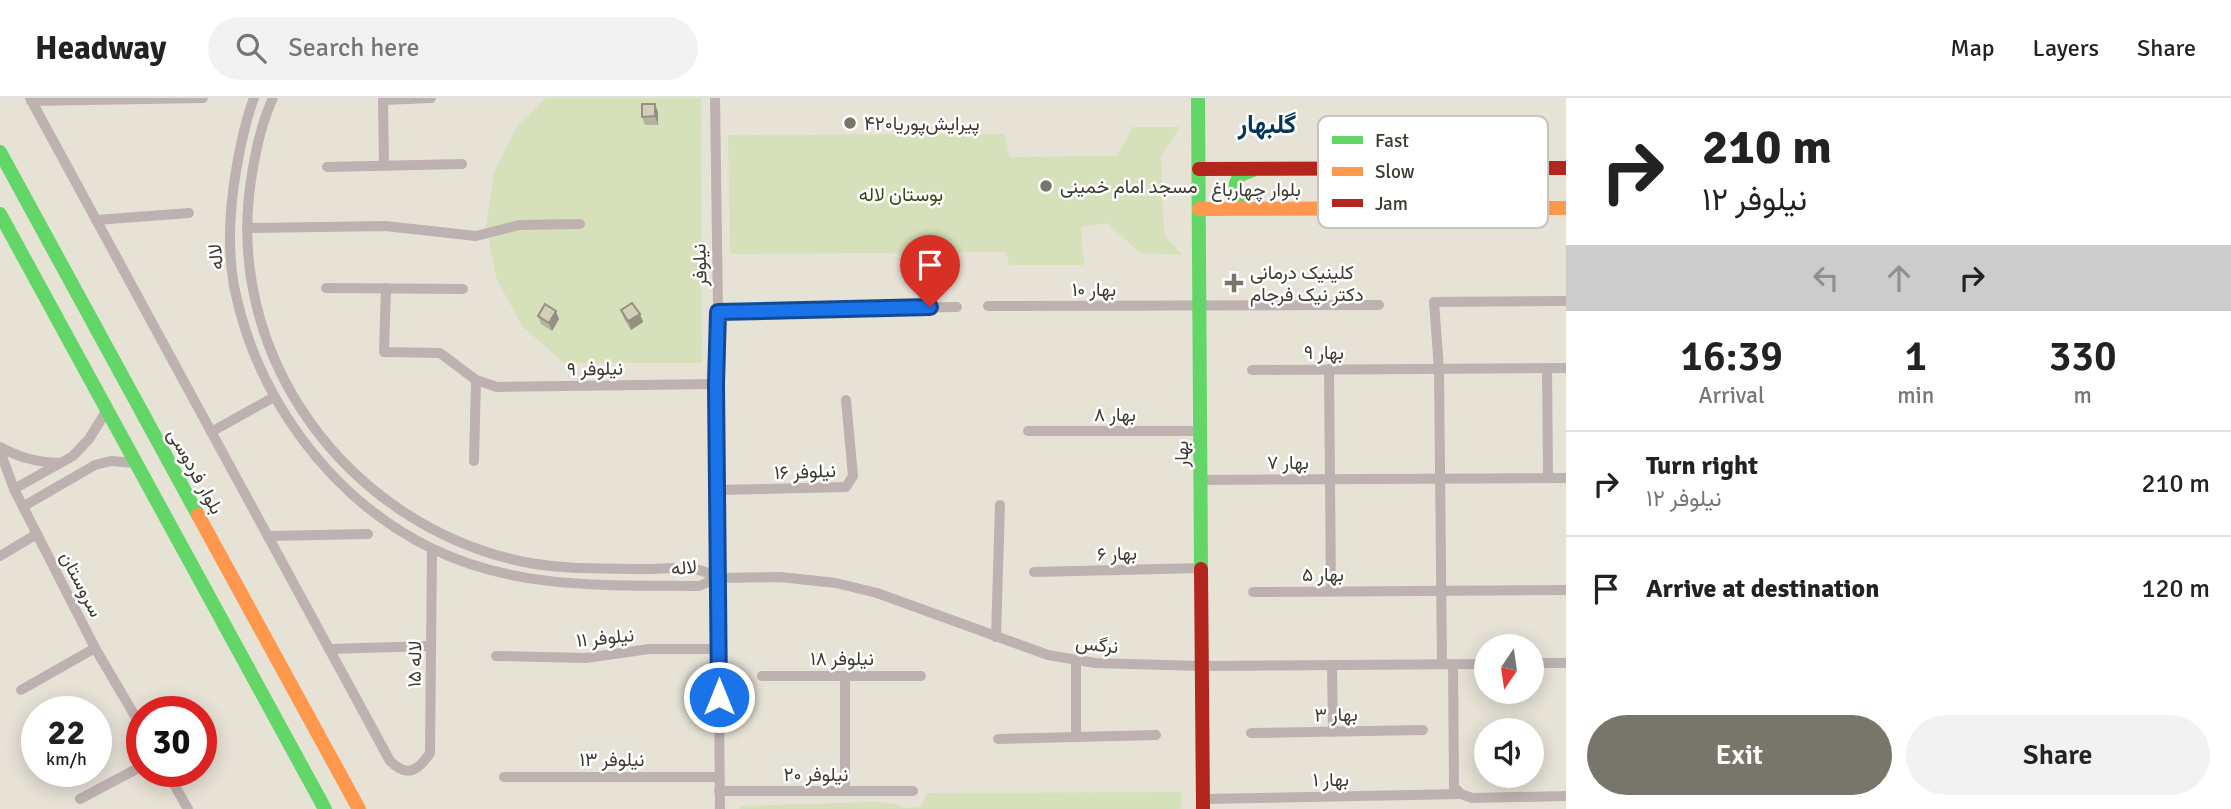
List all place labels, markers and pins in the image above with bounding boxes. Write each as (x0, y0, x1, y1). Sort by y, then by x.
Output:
place label: پیرایش‌پوریا۴۲۰ (864, 112, 980, 137)
marker: پیرایش‌پوریا۴۲۰ (842, 115, 858, 131)
place label: مسجد امام خمینی (1060, 175, 1198, 199)
marker: مسجد امام خمینی (1038, 178, 1054, 194)
pin (900, 235, 960, 307)
place label: کلینیک درمانی دکتر نیک فرجام (1250, 261, 1364, 307)
marker: کلینیک درمانی دکتر نیک فرجام (1224, 273, 1244, 293)

